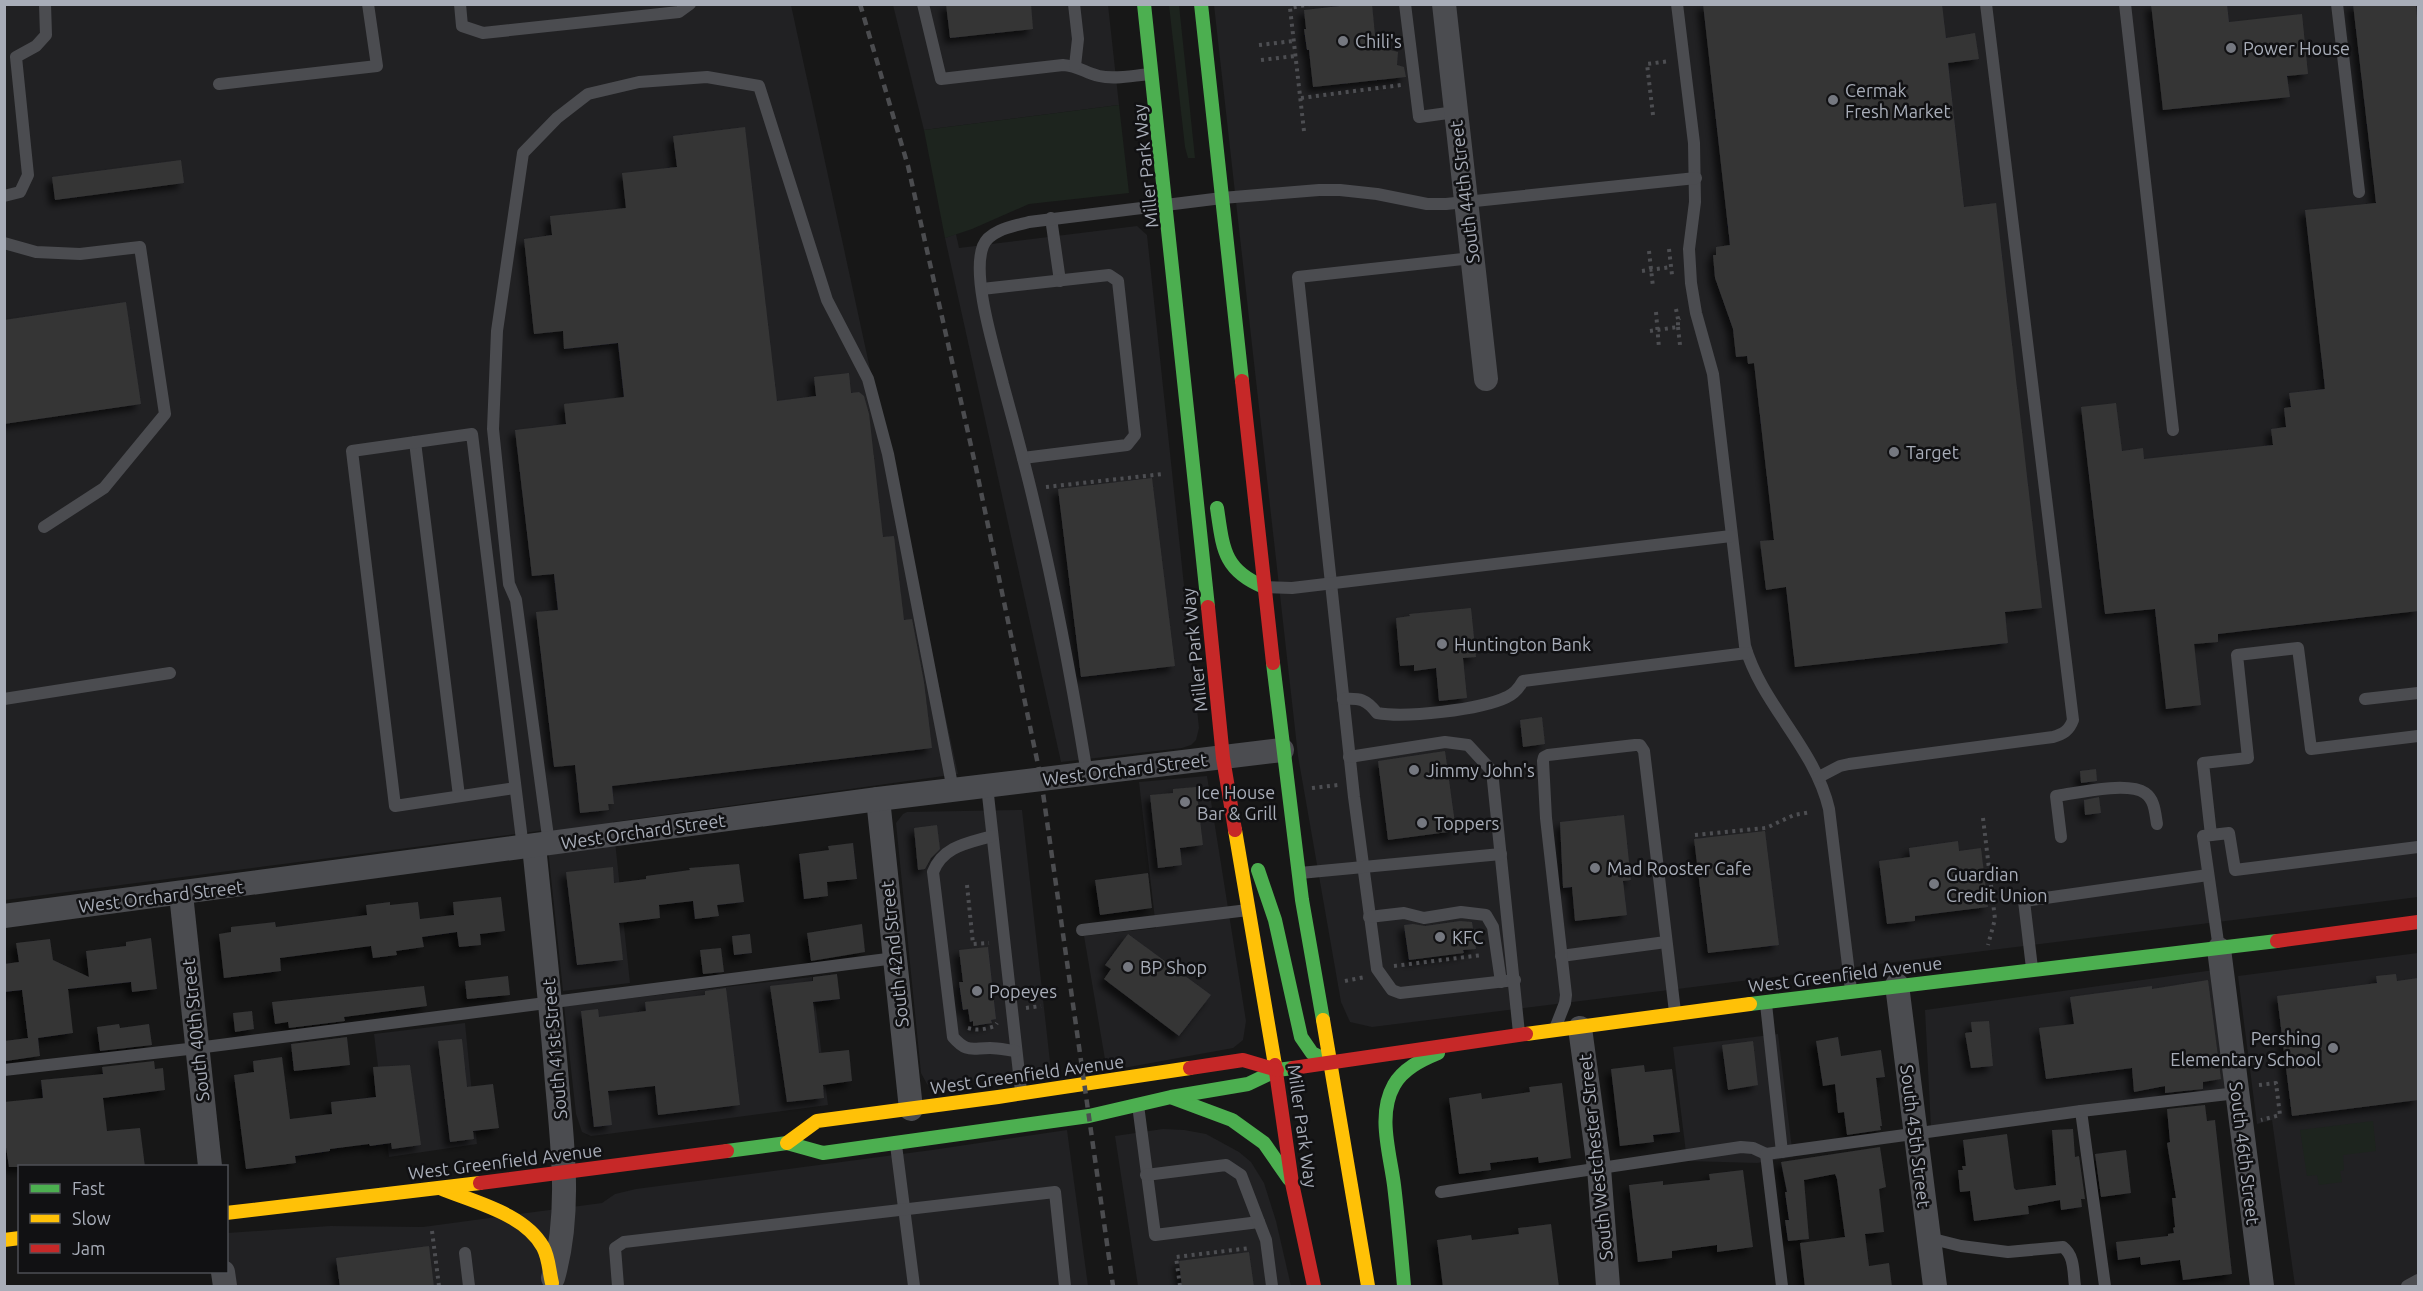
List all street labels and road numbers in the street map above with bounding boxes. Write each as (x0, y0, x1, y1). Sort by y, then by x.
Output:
street label: Miller Park Way (1129, 103, 1161, 229)
street label: South 44th Street (1445, 119, 1483, 265)
street label: Miller Park Way (1178, 587, 1210, 713)
street label: West Orchard Street (1042, 749, 1208, 789)
street label: West Orchard Street (560, 810, 726, 852)
street label: West Orchard Street (78, 876, 244, 916)
street label: South 42nd Street (876, 880, 912, 1028)
street label: West Greenfield Avenue (1747, 952, 1943, 996)
street label: South 40th Street (178, 957, 212, 1103)
street label: South 41st Street (538, 978, 570, 1120)
street label: West Greenfield Avenue (929, 1051, 1125, 1097)
street label: South Westchester Street (1574, 1053, 1616, 1261)
street label: Miller Park Way (1284, 1063, 1322, 1189)
street label: South 45th Street (1897, 1063, 1935, 1209)
street label: South 46th Street (2226, 1080, 2264, 1226)
street label: West Greenfield Avenue (407, 1139, 603, 1183)

